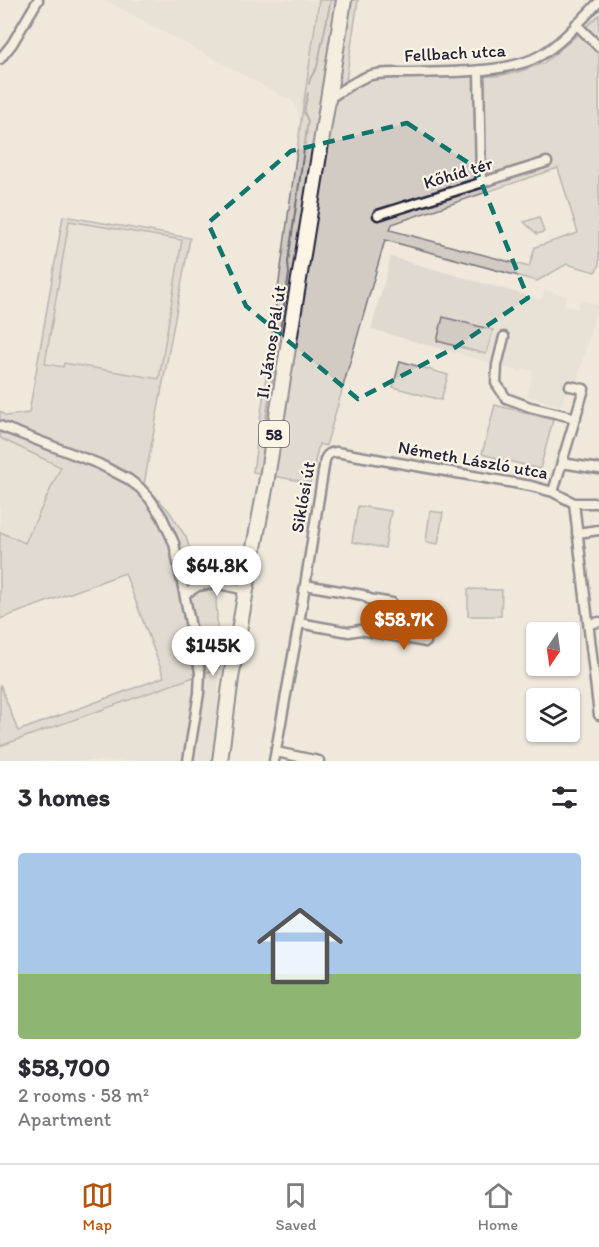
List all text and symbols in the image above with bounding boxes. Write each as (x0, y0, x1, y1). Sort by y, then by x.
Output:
street label: Fellbach utca (403, 39, 507, 67)
street label: Kőhíd tér (421, 152, 496, 194)
street label: II. János Pál út (251, 283, 291, 400)
road number: 58 (259, 421, 289, 447)
street label: Németh László utca (396, 436, 550, 484)
street label: Siklósi út (286, 460, 320, 534)
pin: $64.8K (168, 546, 266, 597)
text: $64.8K (186, 553, 248, 577)
pin: $58.7K (355, 600, 453, 651)
text: $58.7K (374, 607, 434, 631)
north arrow (526, 622, 580, 676)
map controls (526, 622, 580, 742)
pin: $145K (171, 626, 255, 677)
text: $145K (186, 633, 240, 657)
button: layers (526, 688, 580, 742)
text: 3 homes (18, 781, 110, 813)
icon: filters (548, 781, 581, 814)
icon: home (246, 892, 354, 1000)
text: $58,700 (18, 1051, 110, 1083)
text: 2 rooms · 58 m² (18, 1083, 149, 1107)
text: Apartment (18, 1107, 111, 1131)
tab: Map (81, 1179, 114, 1234)
tab: Saved (275, 1179, 316, 1234)
tab: Home (478, 1179, 518, 1234)

